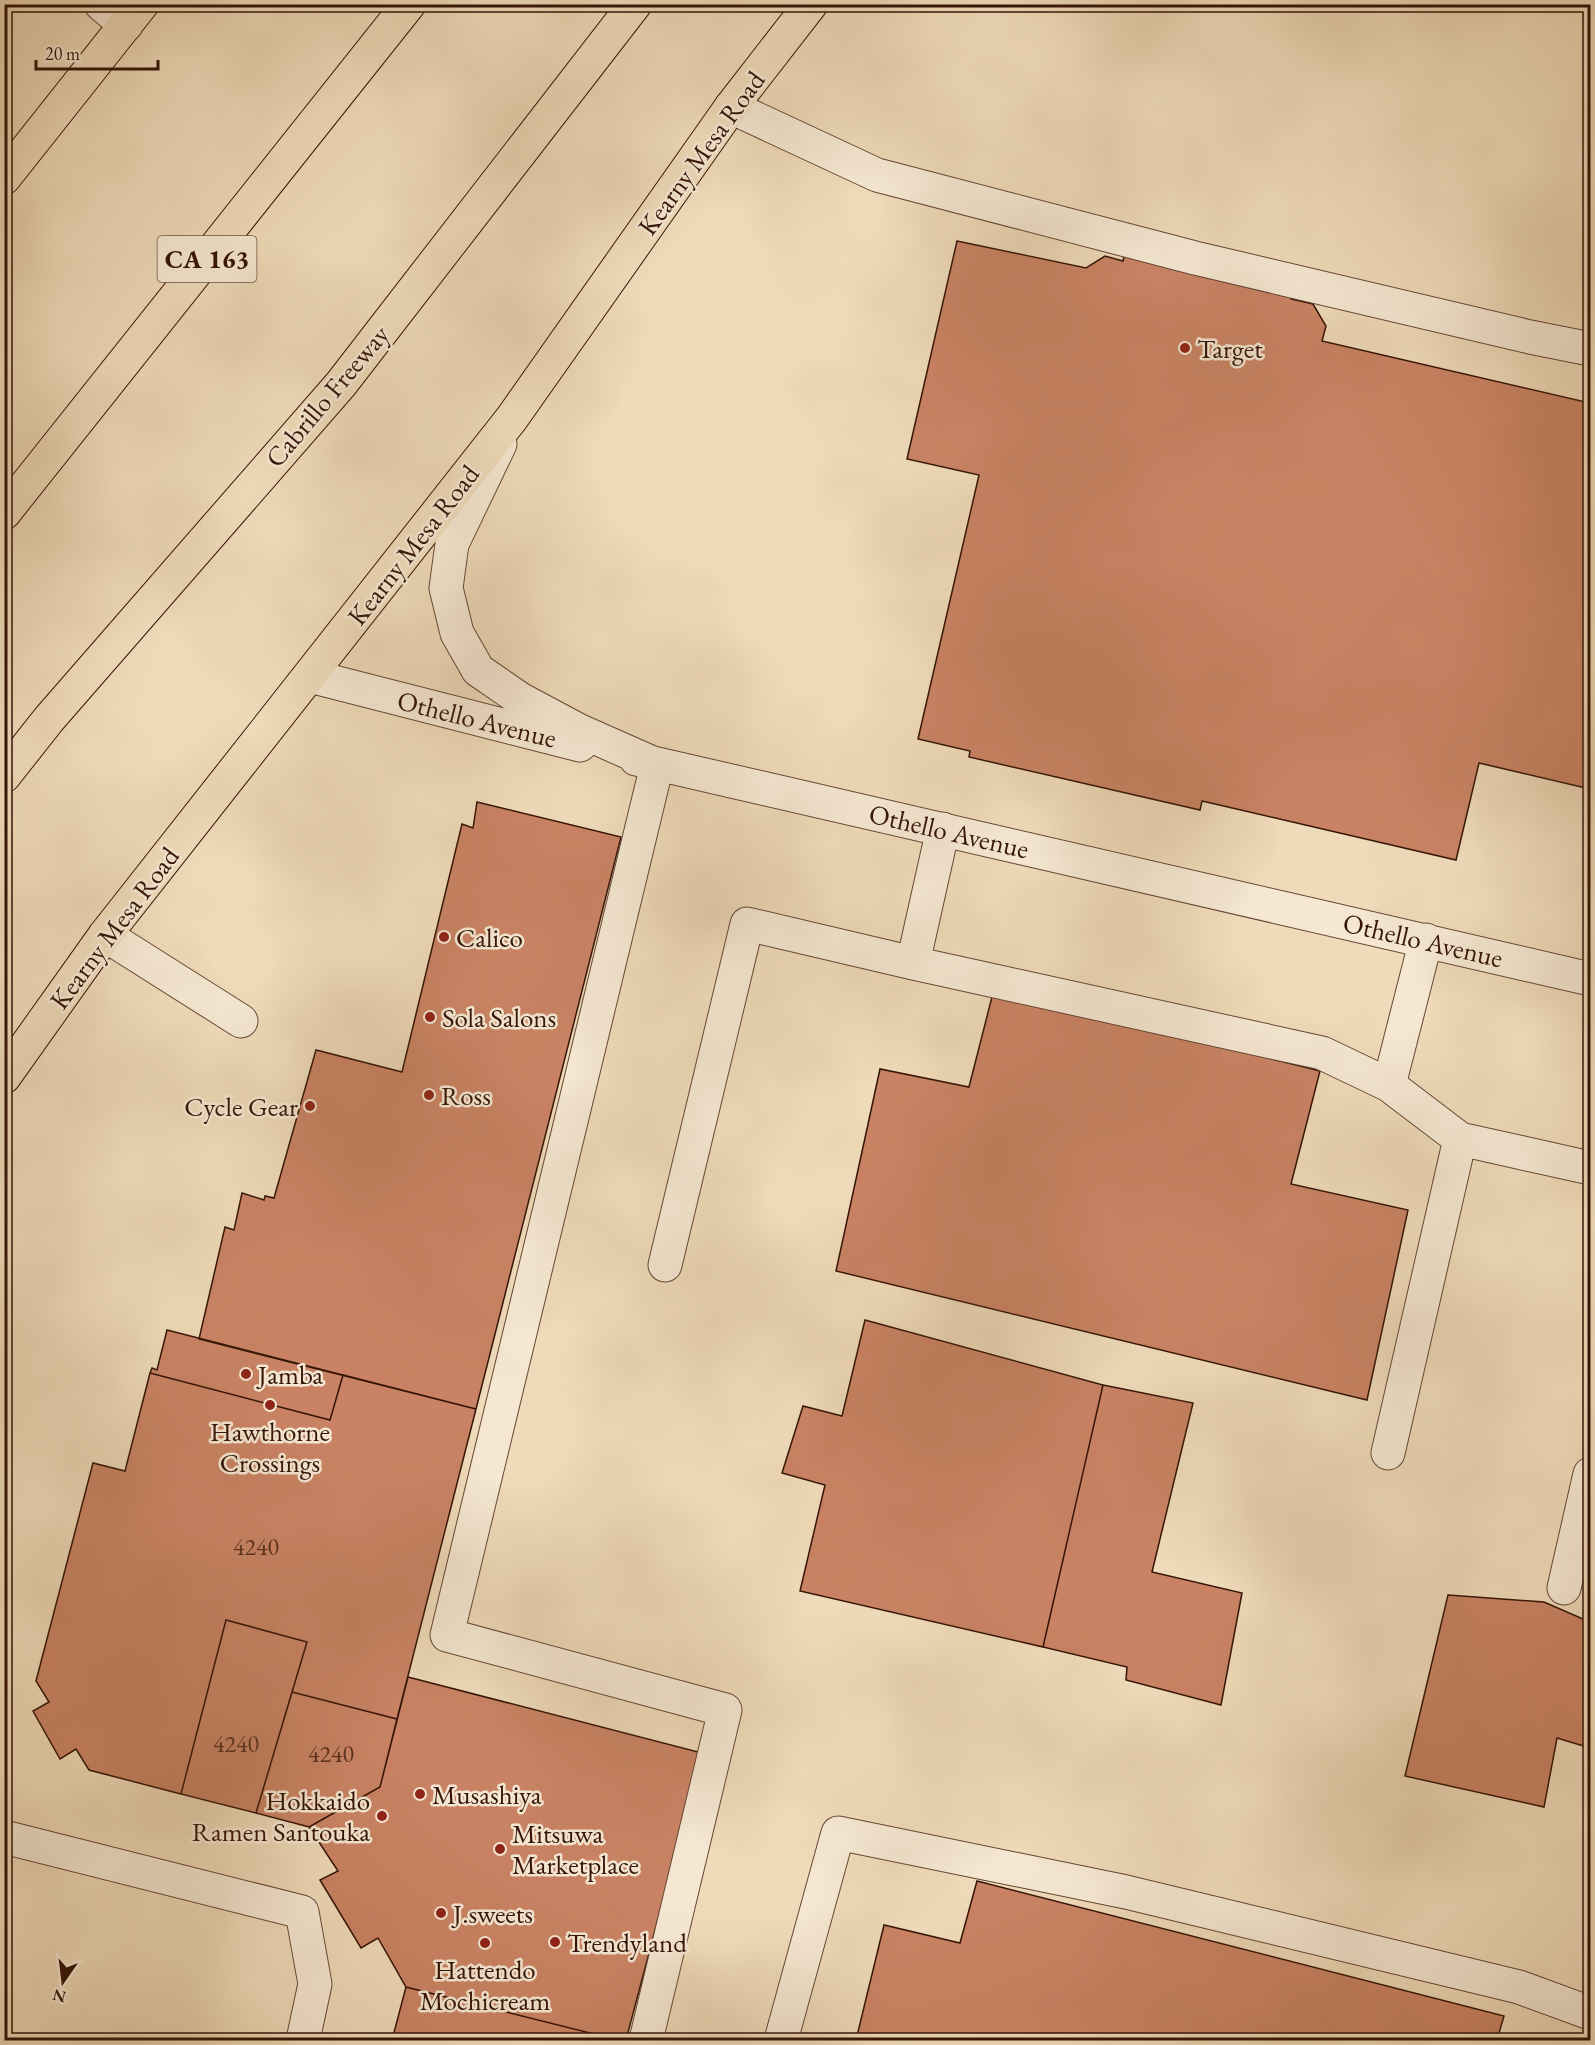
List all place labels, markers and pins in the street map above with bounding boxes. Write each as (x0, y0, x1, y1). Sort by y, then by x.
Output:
place label: Target (1197, 331, 1263, 366)
marker: Target (1178, 341, 1192, 355)
place label: Calico (456, 920, 523, 955)
marker: Calico (437, 930, 451, 944)
place label: Sola Salons (442, 1000, 556, 1035)
marker: Sola Salons (423, 1010, 437, 1024)
place label: Ross (441, 1078, 491, 1113)
marker: Ross (422, 1088, 436, 1102)
place label: Cycle Gear (184, 1089, 298, 1124)
marker: Cycle Gear (303, 1099, 317, 1113)
place label: Jamba (256, 1357, 323, 1392)
marker: Jamba (239, 1367, 253, 1381)
marker: Hawthorne Crossings (263, 1398, 277, 1412)
place label: Hawthorne Crossings (210, 1414, 330, 1480)
place label: Musashiya (432, 1777, 542, 1812)
place label: Hokkaido Ramen Santouka (192, 1783, 370, 1849)
marker: Musashiya (413, 1787, 427, 1801)
marker: Hokkaido Ramen Santouka (375, 1809, 389, 1823)
place label: Mitsuwa Marketplace (512, 1816, 639, 1882)
marker: Mitsuwa Marketplace (493, 1842, 507, 1856)
place label: J.sweets (451, 1896, 533, 1931)
marker: J.sweets (434, 1906, 448, 1920)
place label: Trendyland (567, 1925, 687, 1960)
marker: Trendyland (548, 1935, 562, 1949)
marker: Hattendo Mochicream (478, 1936, 492, 1950)
place label: Hattendo Mochicream (420, 1952, 550, 2018)

